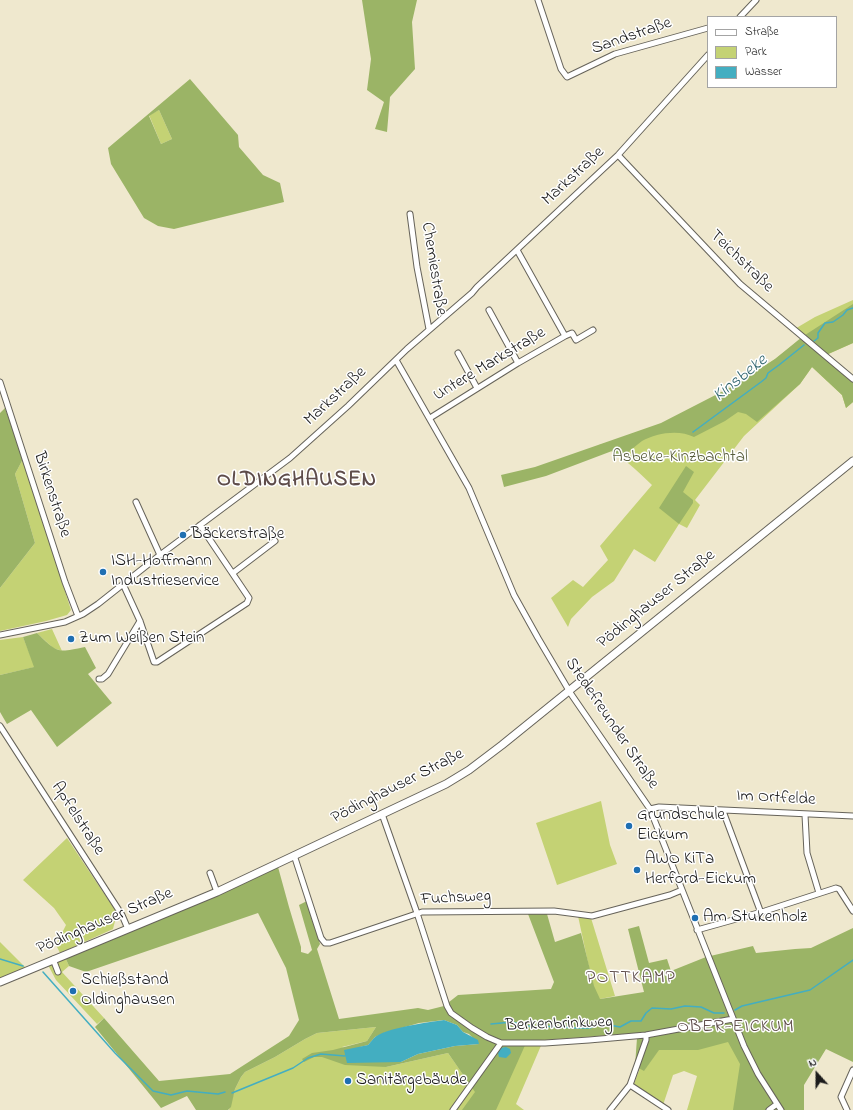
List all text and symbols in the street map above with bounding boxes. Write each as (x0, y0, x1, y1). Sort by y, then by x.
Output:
street label: Sandstraße (589, 14, 675, 60)
legend (707, 16, 837, 88)
text: Straße (745, 23, 779, 41)
text: Park (745, 43, 767, 61)
text: Wasser (745, 63, 782, 81)
street label: Markstraße (539, 143, 609, 211)
street label: Chemiestraße (416, 221, 450, 317)
street label: Teichstraße (705, 226, 777, 298)
street label: Untere Markstraße (430, 324, 550, 406)
water label: Kinsbeke (710, 351, 772, 407)
street label: Markstraße (301, 363, 371, 431)
park label: Asbeke-Kinzbachtal (612, 448, 748, 468)
street label: Birkenstraße (28, 450, 74, 540)
district label: OLDINGHAUSEN (217, 469, 377, 495)
place label: Bäckerstraße (191, 525, 284, 545)
marker: Bäckerstraße (178, 530, 188, 540)
street label: Pödinghauser Straße (594, 546, 720, 654)
place label: ISH-Hoffmann Industrieservice (111, 552, 219, 592)
marker: ISH-Hoffmann Industrieservice (98, 567, 108, 577)
place label: Zum Weißen Stein (79, 629, 204, 649)
marker: Zum Weißen Stein (66, 634, 76, 644)
street label: Stedefreunder Straße (559, 654, 663, 794)
street label: Pödinghauser Straße (328, 745, 468, 829)
street label: Apfelstraße (46, 778, 108, 860)
street label: Im Ortfelde (736, 787, 816, 811)
place label: Grundschule Eickum (637, 806, 725, 846)
marker: Grundschule Eickum (624, 821, 634, 831)
place label: AWO KiTa Herford-Eickum (645, 850, 756, 890)
marker: AWO KiTa Herford-Eickum (632, 865, 642, 875)
street label: Pödinghauser Straße (34, 884, 176, 960)
street label: Fuchsweg (420, 887, 492, 911)
place label: Am Stukenholz (703, 908, 807, 928)
marker: Am Stukenholz (690, 913, 700, 923)
district label: POTTKAMP (586, 968, 676, 990)
place label: Schießstand Oldinghausen (81, 971, 175, 1011)
marker: Schießstand Oldinghausen (68, 986, 78, 996)
street label: Berkenbrinkweg (505, 1013, 613, 1037)
district label: OBER-EICKUM (677, 1017, 795, 1039)
north arrow (797, 1054, 837, 1094)
text: N (806, 1054, 819, 1072)
place label: Sanitärgebäude (356, 1071, 467, 1091)
marker: Sanitärgebäude (343, 1076, 353, 1086)

